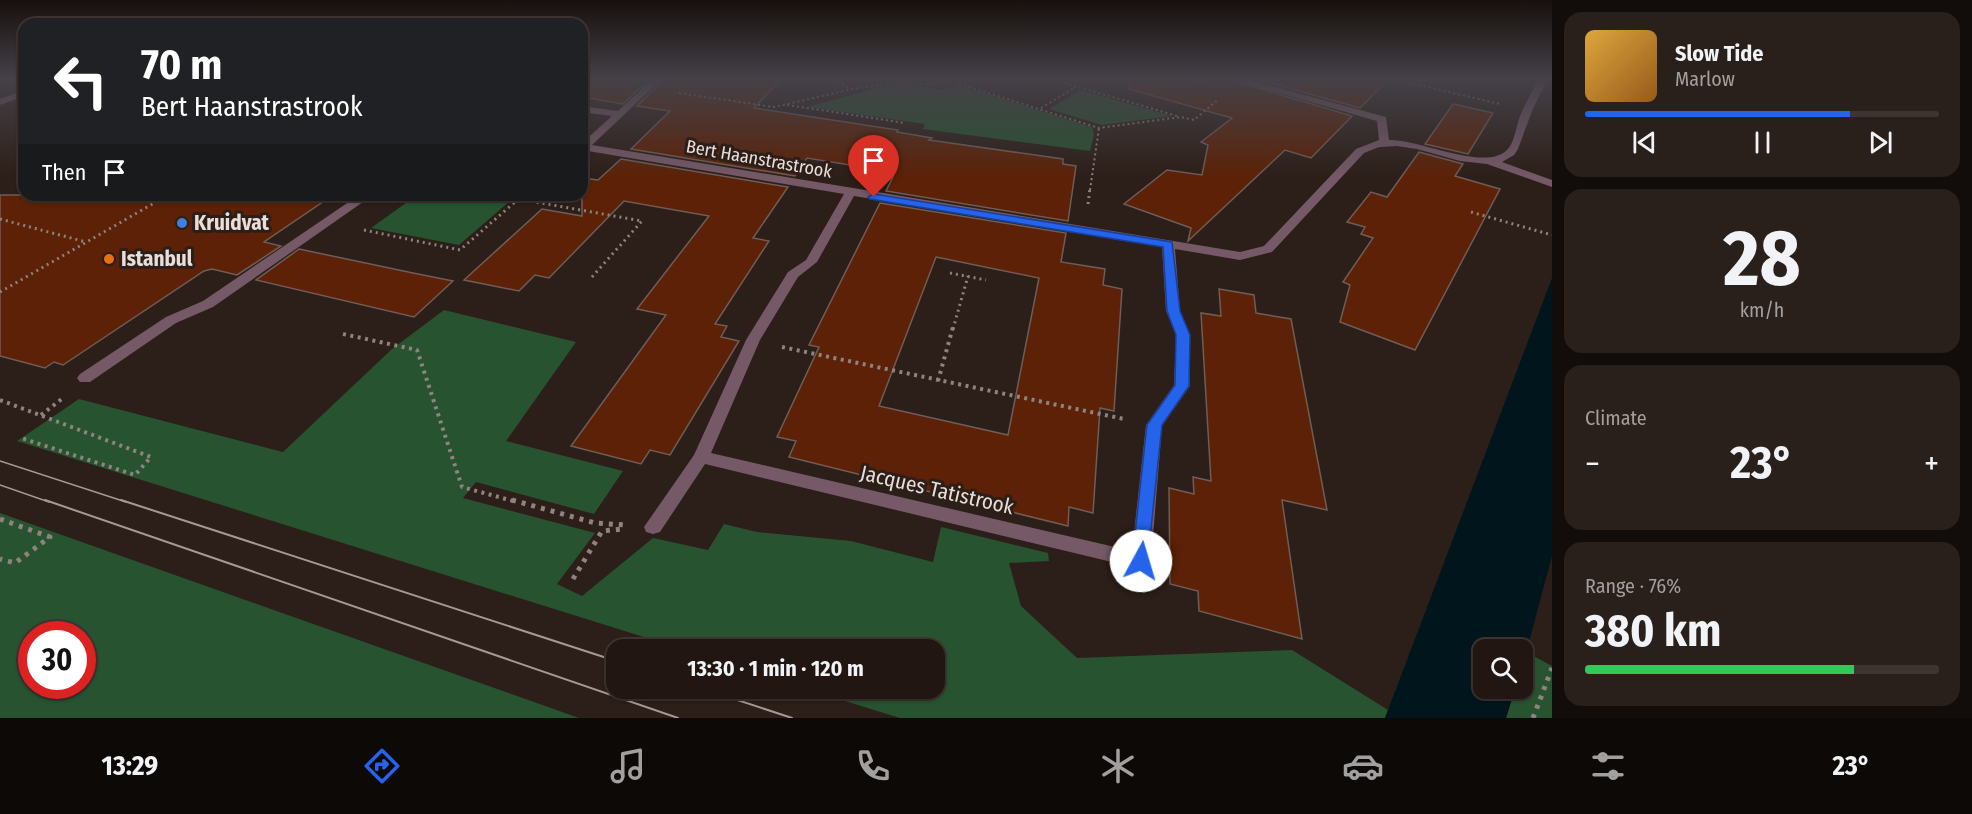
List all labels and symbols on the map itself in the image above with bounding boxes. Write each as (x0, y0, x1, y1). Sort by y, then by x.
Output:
street label: Bert Haanstrastrook (684, 135, 834, 183)
pin (848, 135, 899, 197)
place label: Kruidvat (194, 210, 270, 236)
marker: Kruidvat (175, 216, 189, 230)
place label: Istanbul (121, 246, 193, 272)
marker: Istanbul (102, 252, 116, 266)
street label: Jacques Tatistrook (858, 460, 1016, 520)
position arrow (1109, 529, 1173, 593)
speed limit sign: 30 (18, 621, 96, 699)

